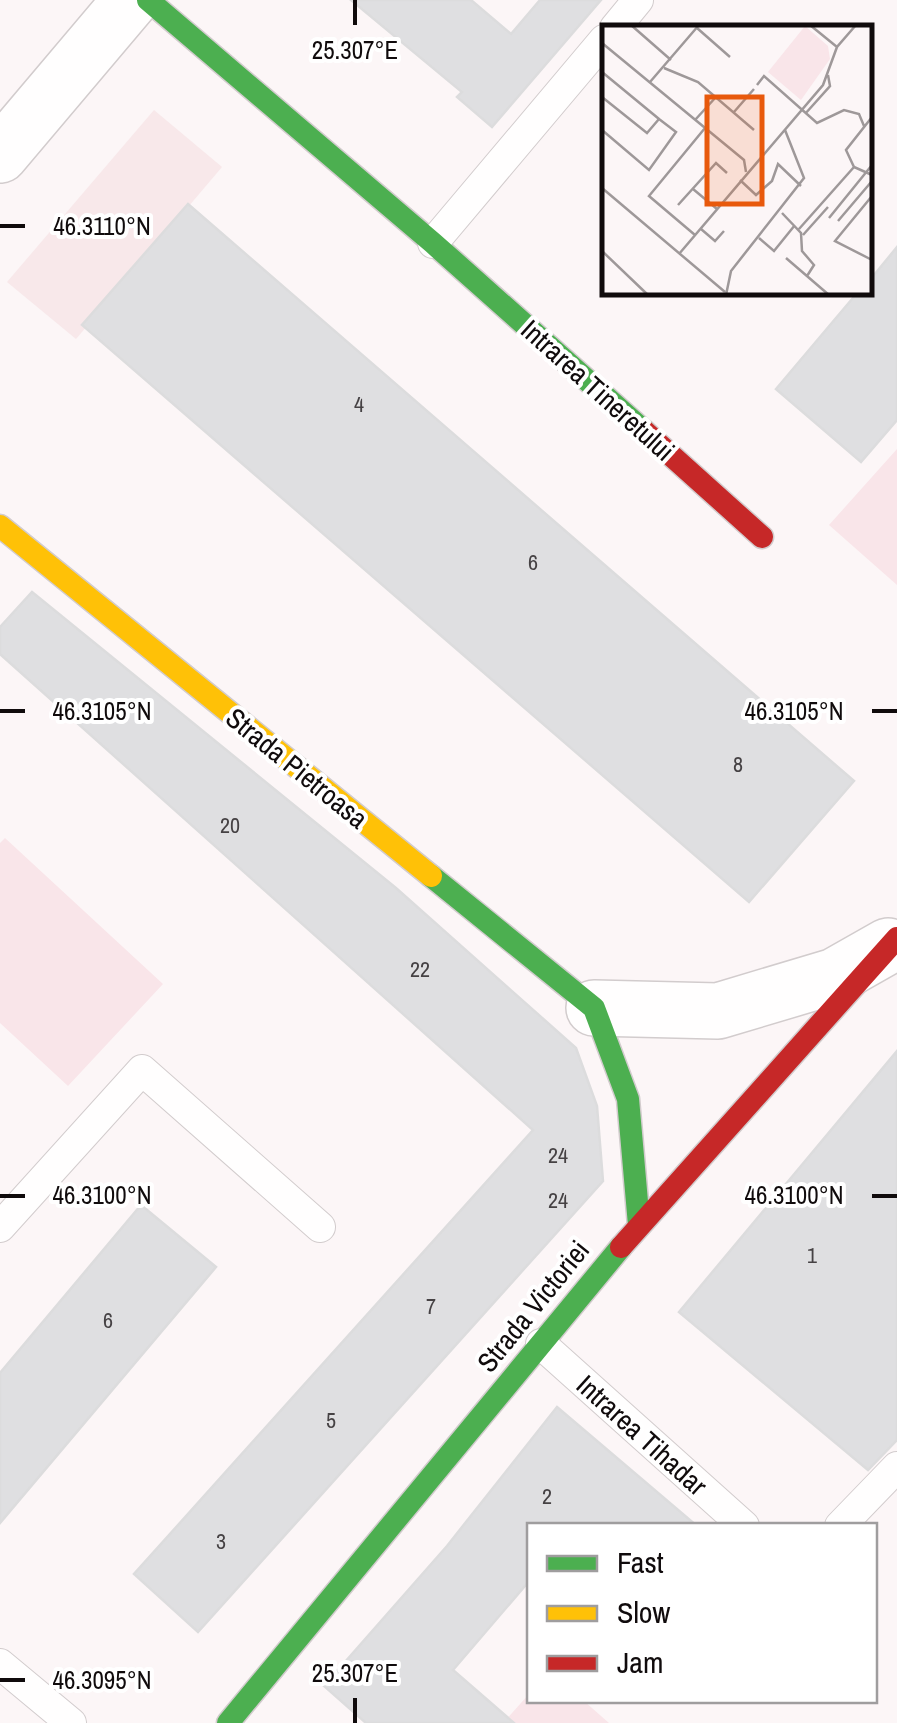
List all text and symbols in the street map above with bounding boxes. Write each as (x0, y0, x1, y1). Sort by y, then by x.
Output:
inset map (602, 25, 872, 295)
text: 25.307°E (312, 33, 398, 67)
text: 46.3110°N (53, 209, 151, 243)
street label: Intrarea Tineretului (513, 311, 683, 469)
house number: 4 (354, 389, 364, 419)
house number: 6 (528, 547, 538, 577)
text: 46.3105°N (53, 694, 151, 728)
text: 46.3105°N (745, 694, 843, 728)
street label: Strada Pietroasa (218, 699, 376, 837)
house number: 8 (733, 749, 743, 779)
house number: 20 (220, 810, 240, 840)
house number: 22 (410, 954, 430, 984)
house number: 24 (548, 1140, 568, 1170)
text: 46.3100°N (53, 1178, 151, 1212)
text: 46.3100°N (745, 1178, 843, 1212)
house number: 24 (548, 1185, 568, 1215)
street label: Strada Victoriei (468, 1232, 598, 1380)
house number: 1 (807, 1240, 817, 1270)
house number: 7 (426, 1291, 436, 1321)
house number: 6 (103, 1305, 113, 1335)
street label: Intrarea Tihadar (568, 1366, 716, 1504)
house number: 5 (326, 1405, 336, 1435)
house number: 2 (542, 1481, 552, 1511)
legend (527, 1523, 877, 1703)
house number: 3 (216, 1526, 226, 1556)
text: Fast (617, 1542, 664, 1582)
text: Slow (617, 1592, 671, 1632)
text: Jam (617, 1642, 663, 1682)
text: 25.307°E (312, 1656, 398, 1690)
text: 46.3095°N (53, 1663, 151, 1697)

